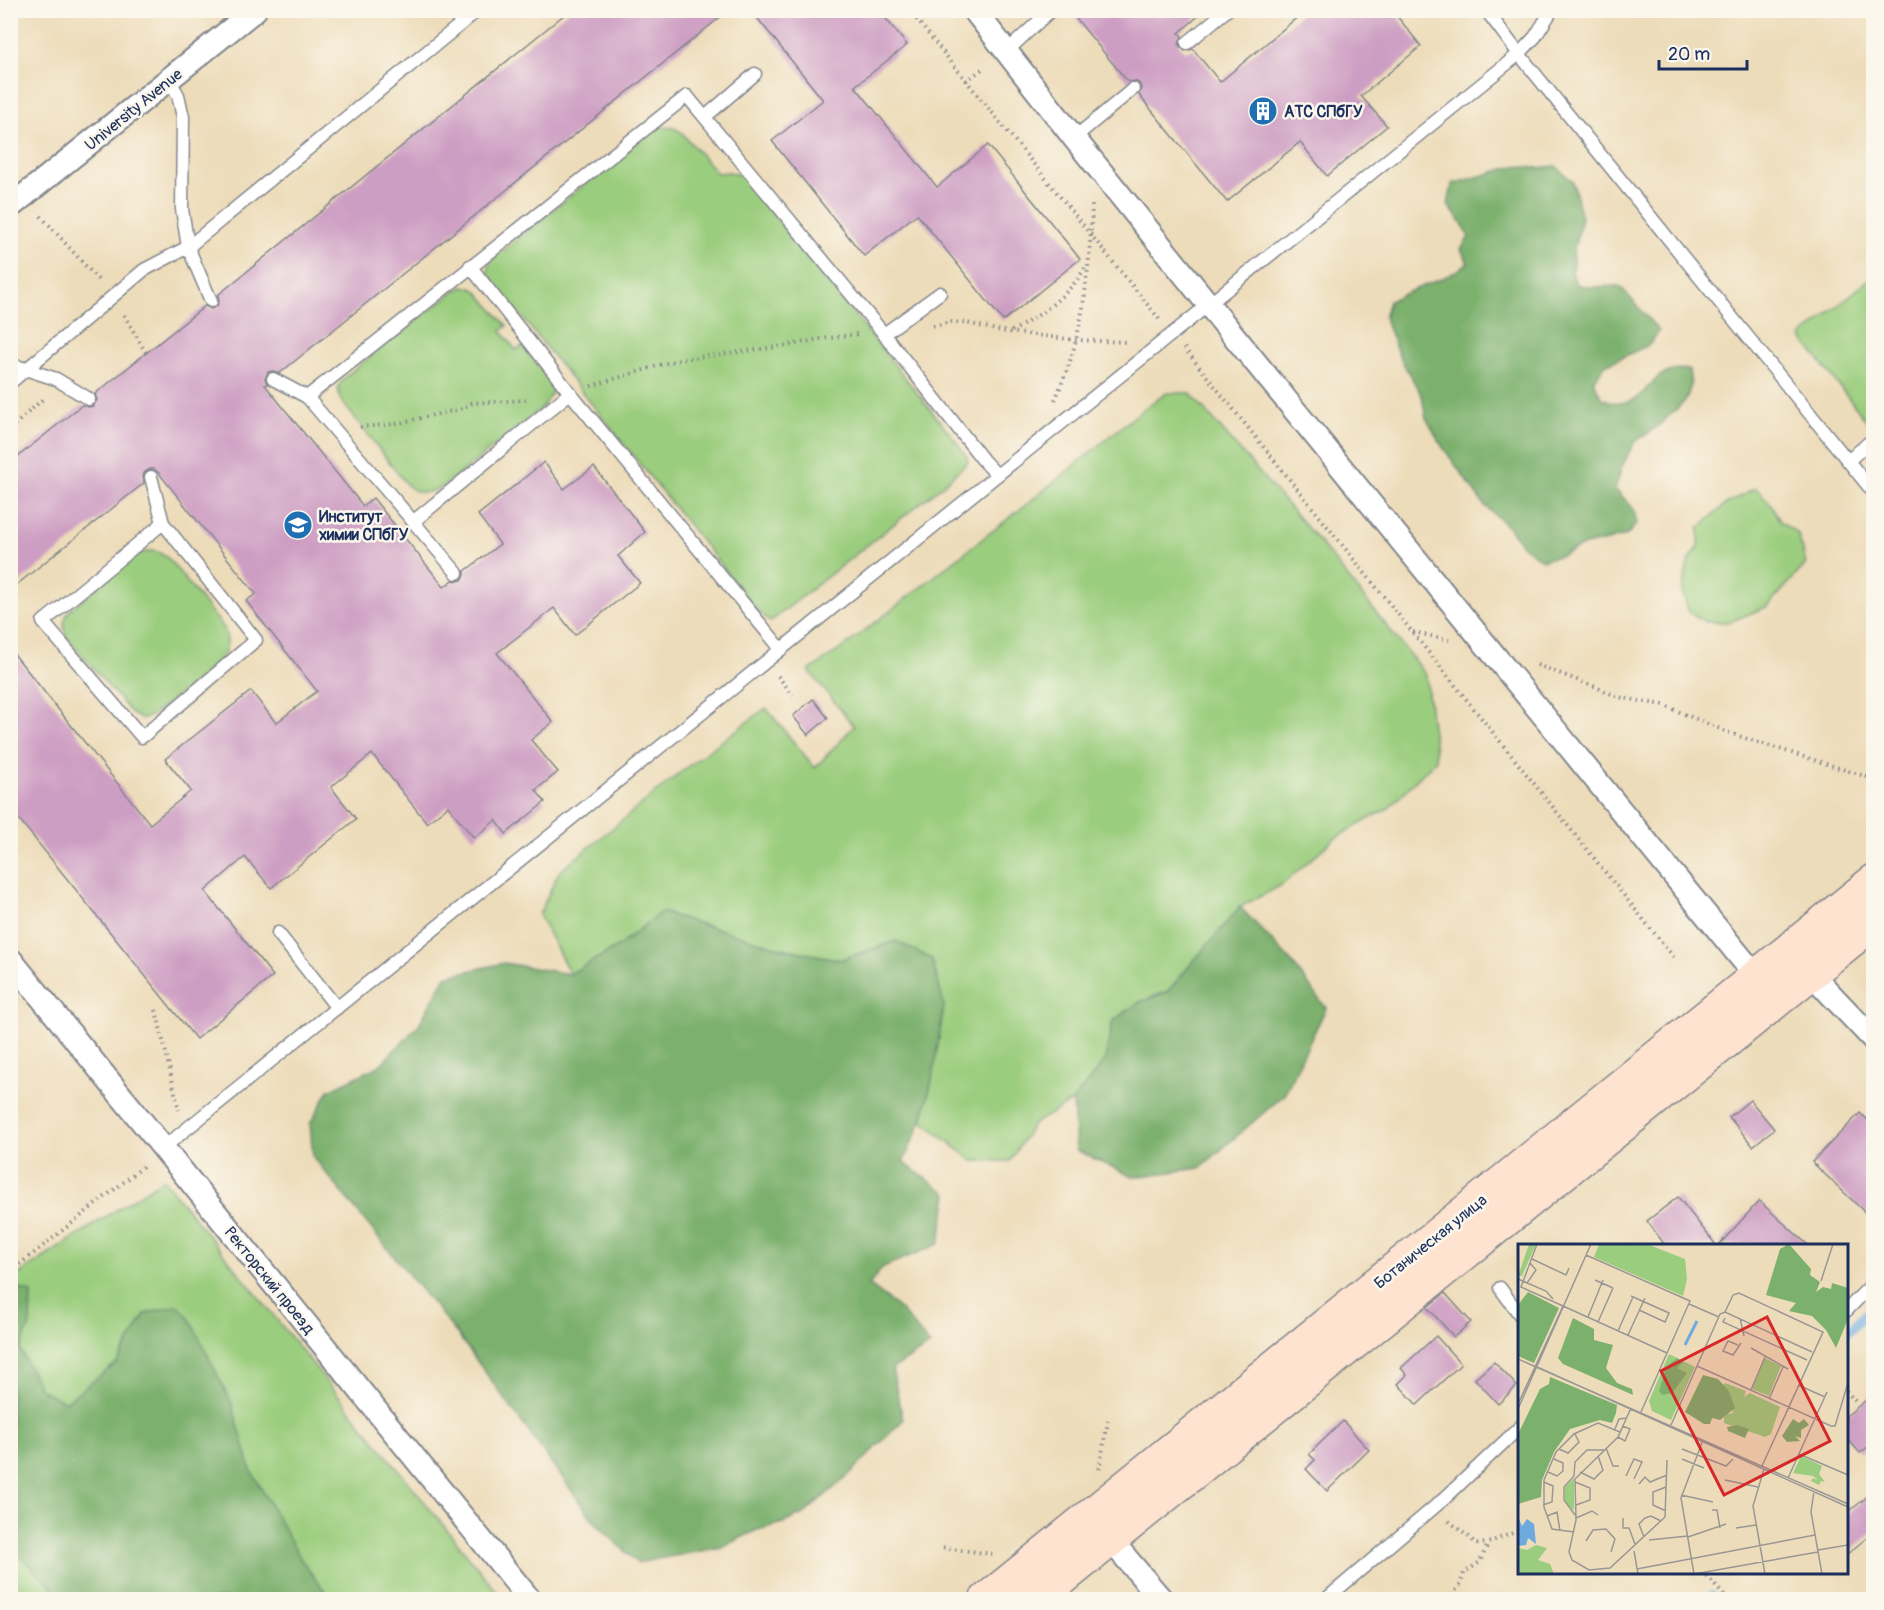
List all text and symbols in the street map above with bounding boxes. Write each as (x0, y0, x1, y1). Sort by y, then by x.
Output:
scale bar (1659, 33, 1748, 71)
text: 20 m (1668, 43, 1710, 66)
street label: University Avenue (81, 64, 187, 155)
building icon: АТС СПбГУ (1247, 95, 1279, 127)
place label: АТС СПбГУ (1284, 102, 1363, 122)
place label: Институт химии СПбГУ (318, 507, 409, 545)
school or university icon: Институт химии СПбГУ (282, 509, 314, 541)
street label: Ботаническая улица (1370, 1190, 1491, 1293)
street label: Ректорский проезд (220, 1223, 319, 1339)
inset map (1518, 1244, 1848, 1574)

